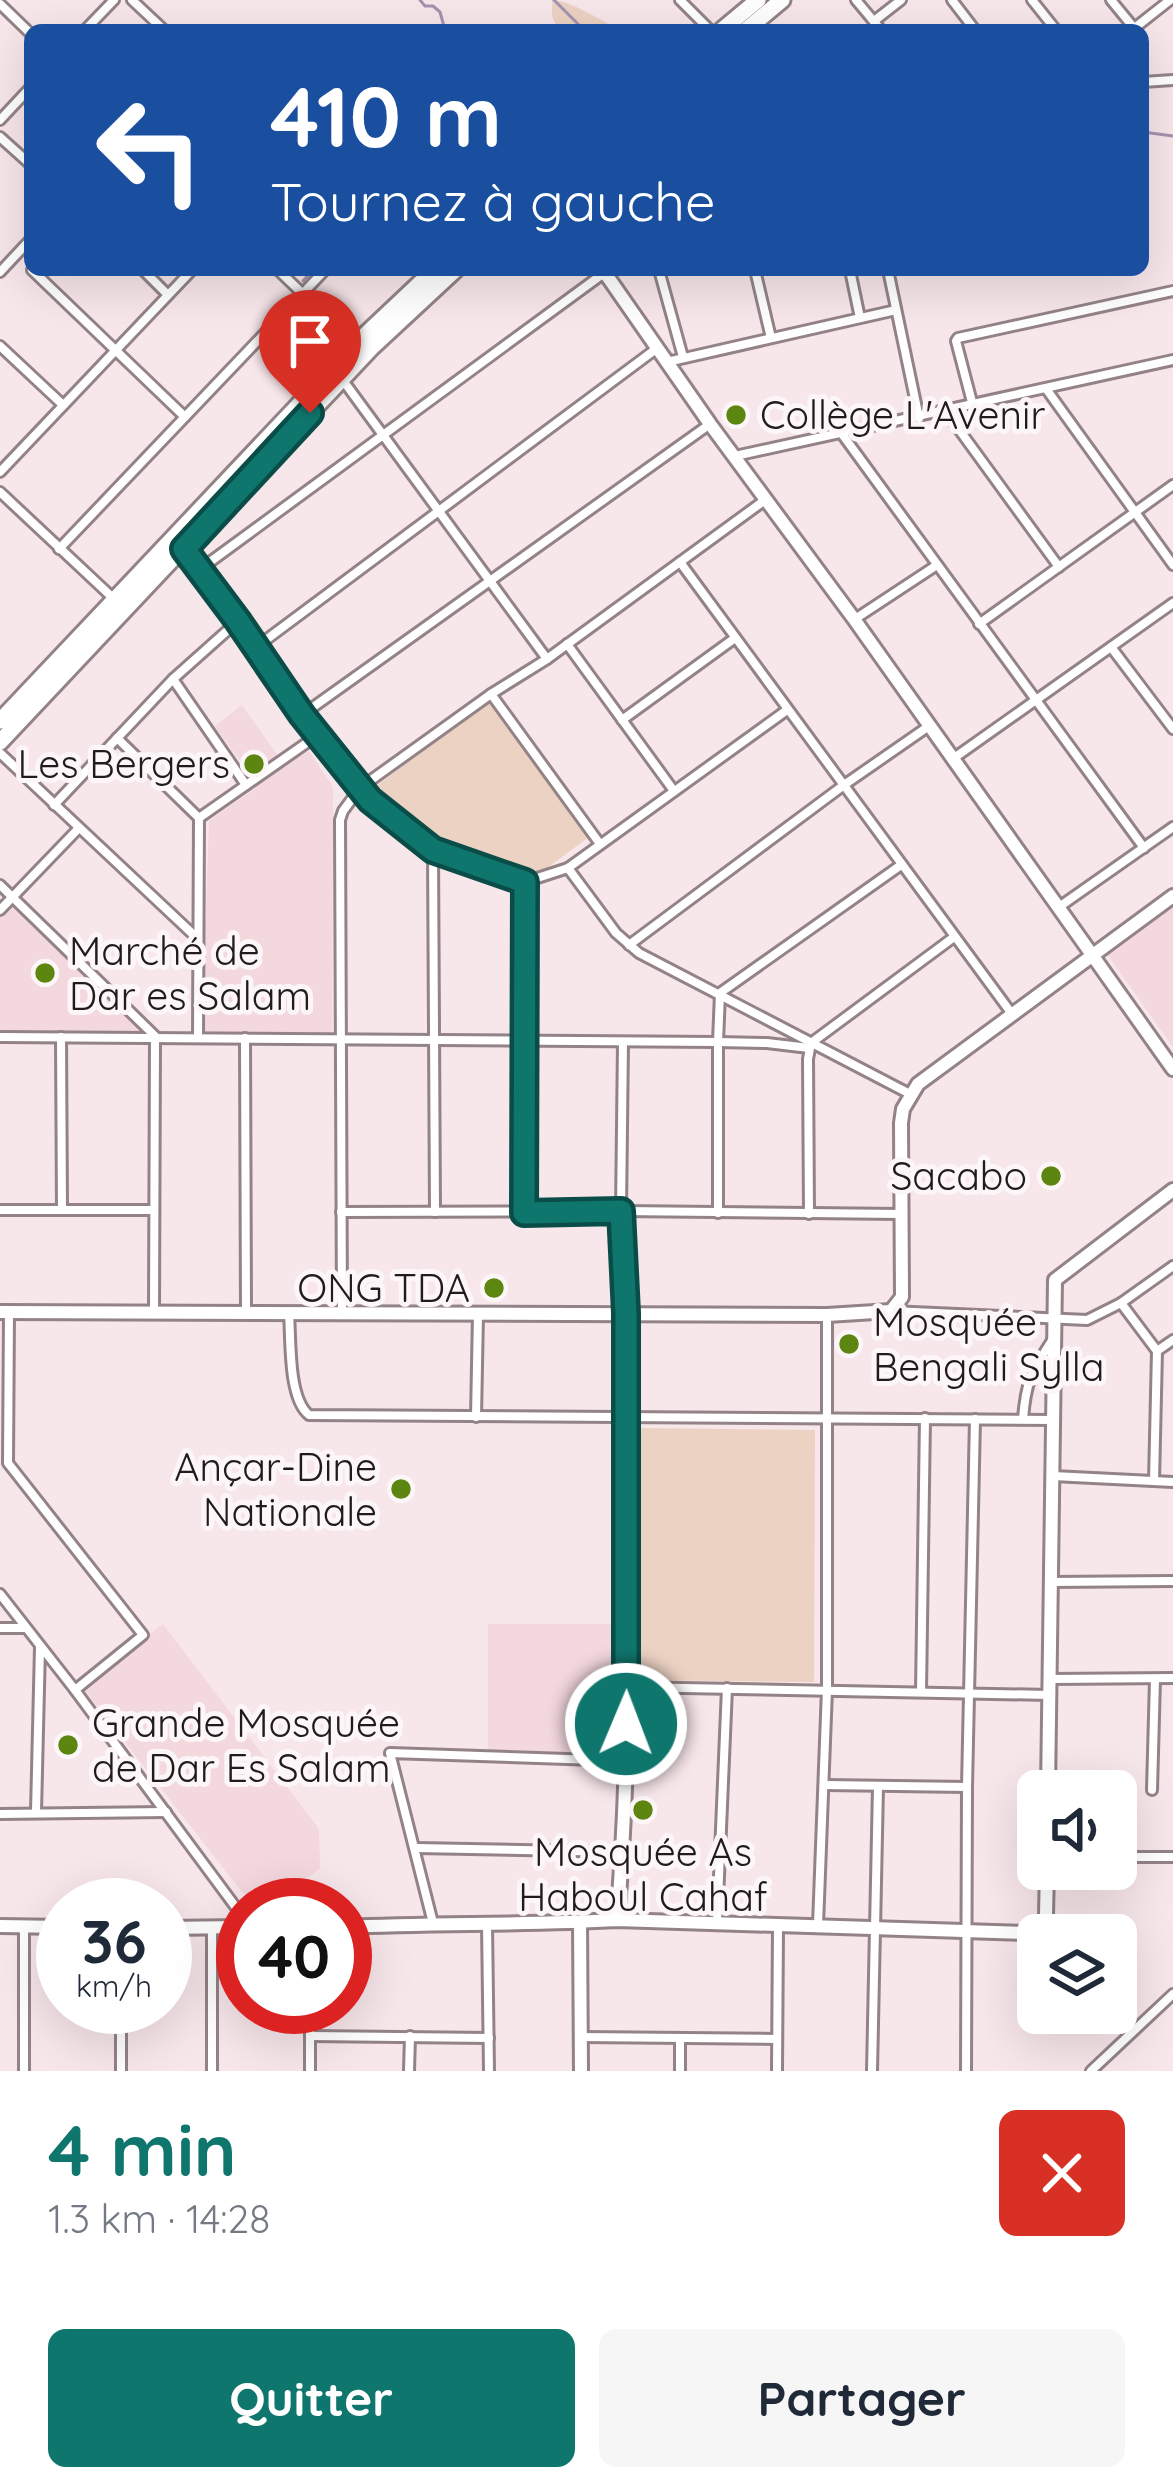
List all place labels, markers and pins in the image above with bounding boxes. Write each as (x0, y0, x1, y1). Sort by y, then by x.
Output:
pin (259, 290, 361, 413)
place label: Collège L'Avenir (760, 390, 1045, 439)
marker: Collège L'Avenir (723, 402, 749, 428)
place label: Les Bergers (18, 739, 230, 788)
marker: Les Bergers (241, 751, 267, 777)
place label: Marché de Dar es Salam (69, 926, 311, 1020)
marker: Marché de Dar es Salam (32, 960, 58, 986)
place label: Sacabo (890, 1151, 1027, 1200)
marker: Sacabo (1038, 1163, 1064, 1189)
place label: ONG TDA (297, 1263, 470, 1312)
marker: ONG TDA (481, 1275, 507, 1301)
place label: Mosquée Bengali Sylla (873, 1297, 1104, 1391)
marker: Mosquée Bengali Sylla (836, 1331, 862, 1357)
place label: Ançar-Dine Nationale (174, 1442, 377, 1536)
marker: Ançar-Dine Nationale (388, 1476, 414, 1502)
place label: Grande Mosquée de Dar Es Salam (92, 1698, 400, 1792)
marker: Grande Mosquée de Dar Es Salam (55, 1732, 81, 1758)
marker: Mosquée As Haboul Cahaf (630, 1797, 656, 1823)
place label: Mosquée As Haboul Cahaf (518, 1827, 768, 1921)

